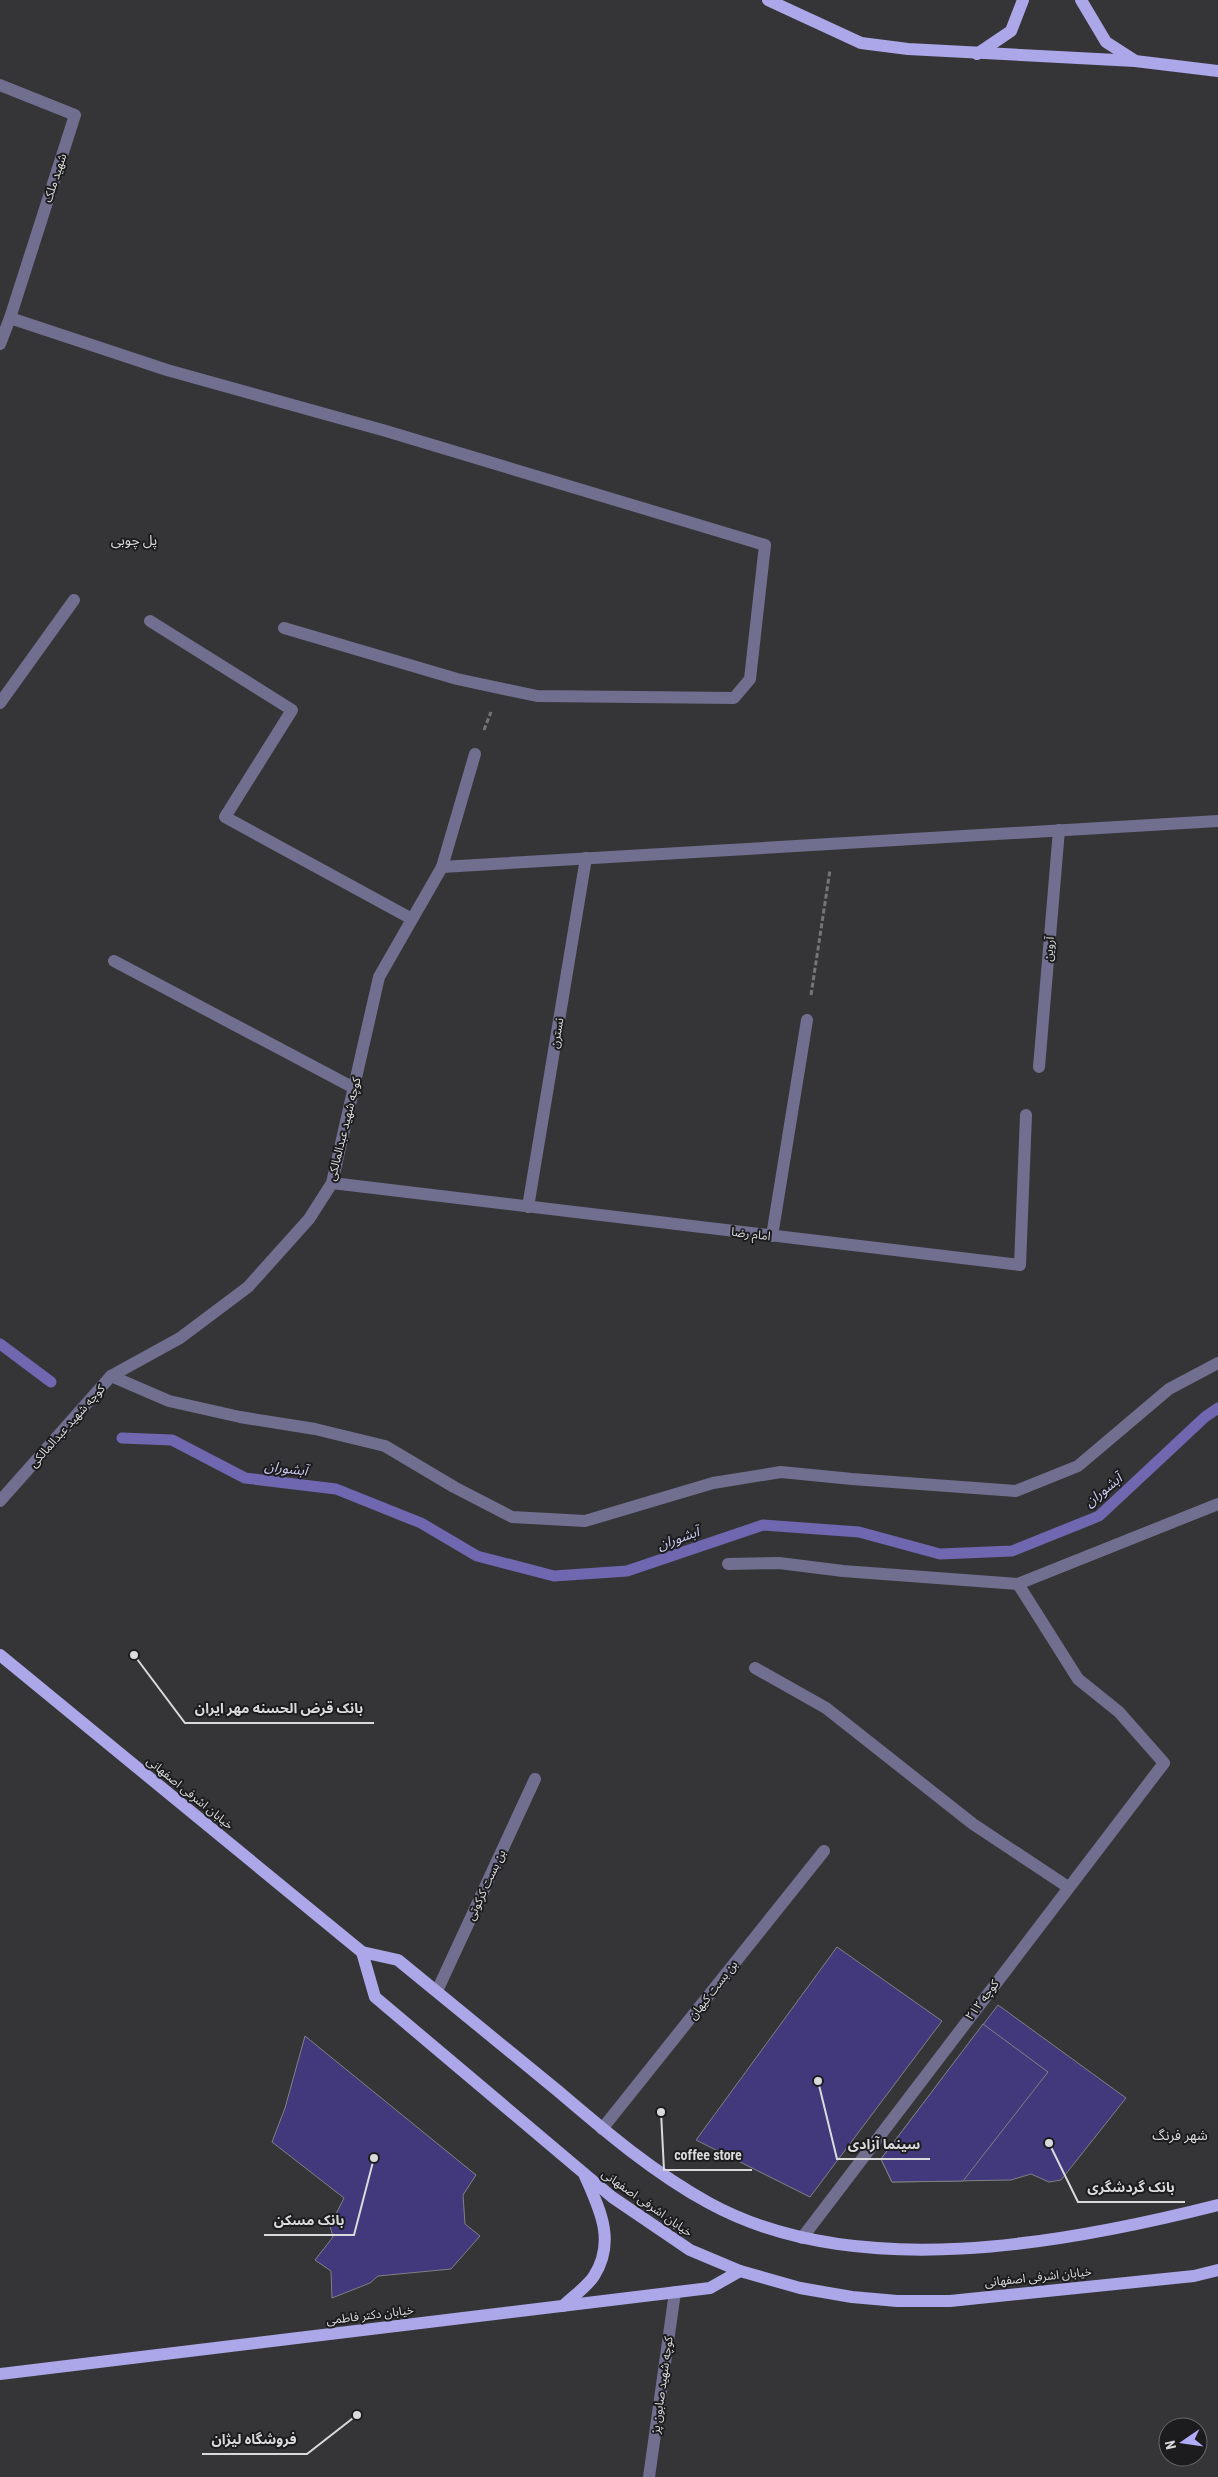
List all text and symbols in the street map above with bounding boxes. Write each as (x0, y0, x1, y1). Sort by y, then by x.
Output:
street label: شهید ملک (41, 152, 70, 204)
district label: پل چوبی (111, 532, 157, 550)
street label: آروین (1041, 935, 1057, 962)
street label: نسترن (547, 1017, 567, 1049)
street label: کوچه شهید عبدالمالکی (324, 1075, 365, 1183)
street label: امام رضا (730, 1225, 772, 1245)
street label: کوچه شهید عبدالمالکی (26, 1381, 109, 1471)
water label: آبشوران (263, 1457, 311, 1480)
water label: آبشوران (1081, 1468, 1128, 1511)
water label: آبشوران (655, 1522, 704, 1554)
callout: بانک قرض الحسنه مهر ایران (185, 1694, 374, 1723)
text: بانک قرض الحسنه مهر ایران (195, 1700, 363, 1717)
street label: خیابان اشرفی اصفهانی (144, 1754, 236, 1832)
street label: بن بست کرکوتی (464, 1847, 508, 1923)
street label: بن بست کیهان (686, 1958, 741, 2022)
street label: کوچه ۲۱۲ (962, 1976, 1003, 2024)
district label: شهر فرنگ (1152, 2127, 1208, 2144)
callout: سینما آزادی (837, 2130, 930, 2159)
text: سینما آزادی (848, 2136, 920, 2153)
callout: coffee store (664, 2141, 752, 2170)
text: coffee store (674, 2147, 742, 2163)
street label: خیابان اشرفی اصفهانی (599, 2166, 695, 2240)
callout: بانک گردشگری (1078, 2173, 1185, 2202)
text: بانک گردشگری (1087, 2179, 1175, 2196)
callout: بانک مسکن (264, 2206, 354, 2235)
text: بانک مسکن (274, 2212, 344, 2228)
street label: خیابان اشرفی اصفهانی (984, 2264, 1092, 2290)
street label: خیابان دکتر فاطمی (325, 2303, 415, 2327)
street label: کوچه شهید صابون پز (648, 2335, 677, 2436)
north arrow (1158, 2417, 1208, 2467)
callout: فروشگاه لیژان (202, 2425, 307, 2454)
text: فروشگاه لیژان (211, 2431, 297, 2448)
text: N (1162, 2439, 1179, 2451)

